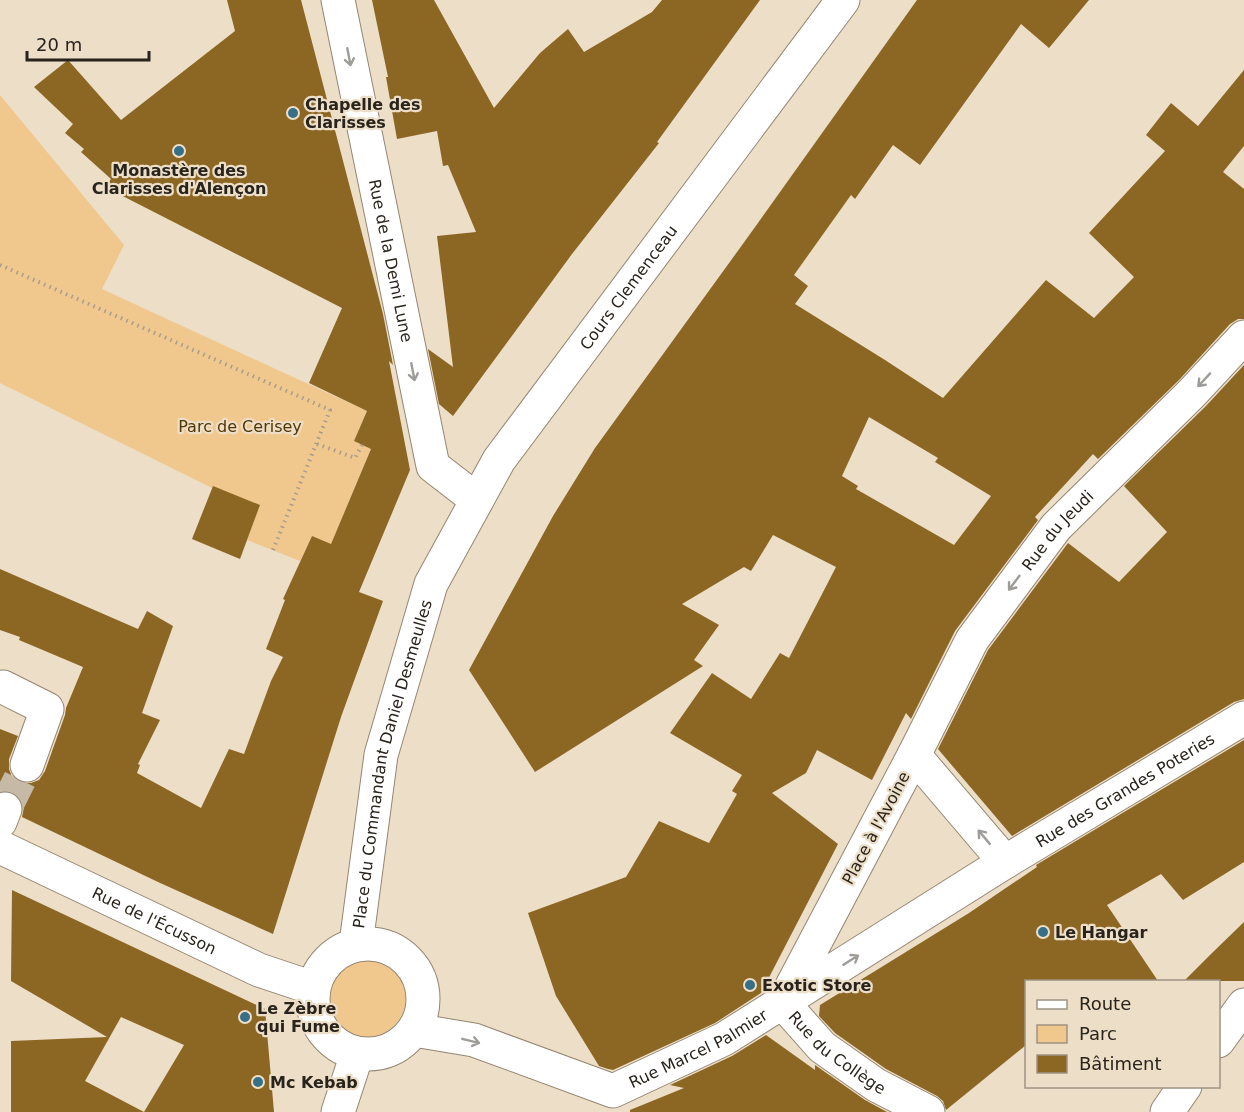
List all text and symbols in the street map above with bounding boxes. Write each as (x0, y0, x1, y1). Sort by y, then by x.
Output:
scale bar (27, 24, 148, 62)
text: 20 m (36, 34, 82, 55)
one-way arrow (344, 47, 355, 67)
place label: Chapelle des Clarisses (305, 95, 420, 132)
marker: Chapelle des Clarisses (286, 106, 300, 120)
marker: Monastère des Clarisses d'Alençon (172, 144, 186, 158)
place label: Monastère des Clarisses d'Alençon (92, 161, 266, 198)
street label: Rue de la Demi Lune (365, 177, 417, 344)
street label: Cours Clemenceau (575, 221, 681, 353)
one-way arrow (408, 362, 419, 381)
one-way arrow (1197, 372, 1211, 387)
park label: Parc de Cerisey (178, 417, 302, 436)
street label: Rue du Jeudi (1018, 486, 1097, 574)
one-way arrow (1008, 575, 1021, 591)
street label: Place du Commandant Daniel Desmeulles (349, 597, 435, 929)
street label: Rue des Grandes Poteries (1032, 729, 1218, 851)
street label: Place à l'Avoine (838, 768, 914, 888)
one-way arrow (977, 830, 991, 845)
street label: Rue de l'Écusson (89, 883, 220, 958)
place label: Le Hangar (1055, 923, 1147, 942)
marker: Le Hangar (1036, 925, 1050, 939)
one-way arrow (842, 954, 859, 967)
place label: Exotic Store (762, 976, 871, 995)
marker: Exotic Store (743, 978, 757, 992)
legend (1025, 980, 1220, 1088)
text: Route (1079, 993, 1131, 1014)
place label: Le Zèbre qui Fume (257, 999, 340, 1036)
street label: Rue Marcel Palmier (626, 1005, 771, 1092)
street label: Rue du Collège (785, 1007, 889, 1098)
marker: Le Zèbre qui Fume (238, 1010, 252, 1024)
text: Parc (1079, 1023, 1117, 1044)
one-way arrow (462, 1035, 481, 1047)
text: Bâtiment (1079, 1053, 1162, 1074)
place label: Mc Kebab (270, 1073, 358, 1092)
marker: Mc Kebab (251, 1075, 265, 1089)

